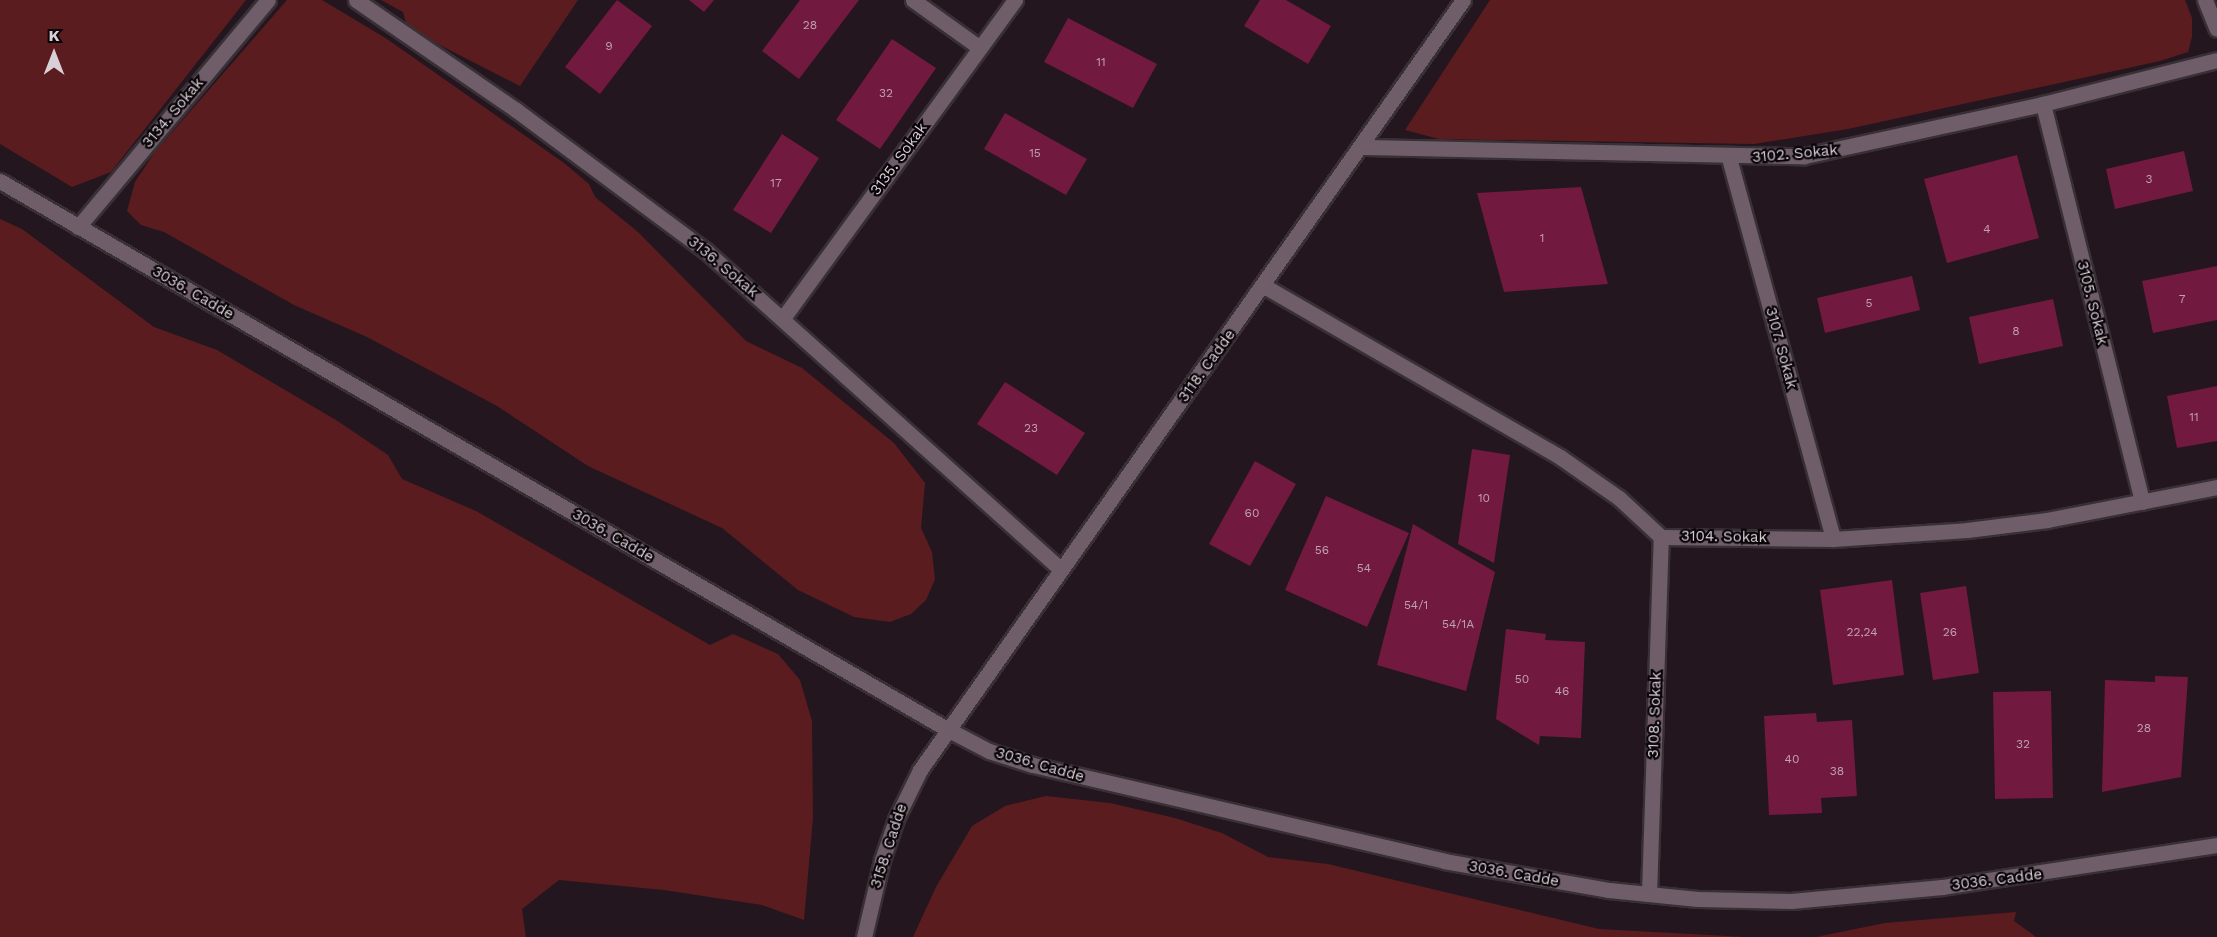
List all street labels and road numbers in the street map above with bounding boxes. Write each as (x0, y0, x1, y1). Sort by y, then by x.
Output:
street label: 3134. Sokak (139, 75, 207, 151)
street label: 3135. Sokak (867, 119, 931, 199)
street label: 3102. Sokak (1752, 141, 1838, 167)
street label: 3136. Sokak (684, 233, 762, 301)
street label: 3105. Sokak (2073, 259, 2111, 347)
street label: 3036. Cadde (149, 262, 237, 324)
street label: 3107. Sokak (1761, 305, 1801, 391)
street label: 3118. Cadde (1175, 326, 1239, 406)
street label: 3036. Cadde (569, 505, 657, 567)
street label: 3104. Sokak (1681, 527, 1767, 547)
street label: 3108. Sokak (1645, 672, 1665, 758)
street label: 3036. Cadde (994, 744, 1086, 786)
street label: 3158. Cadde (867, 801, 911, 891)
street label: 3036. Cadde (1468, 857, 1560, 891)
street label: 3036. Cadde (1951, 866, 2043, 894)

